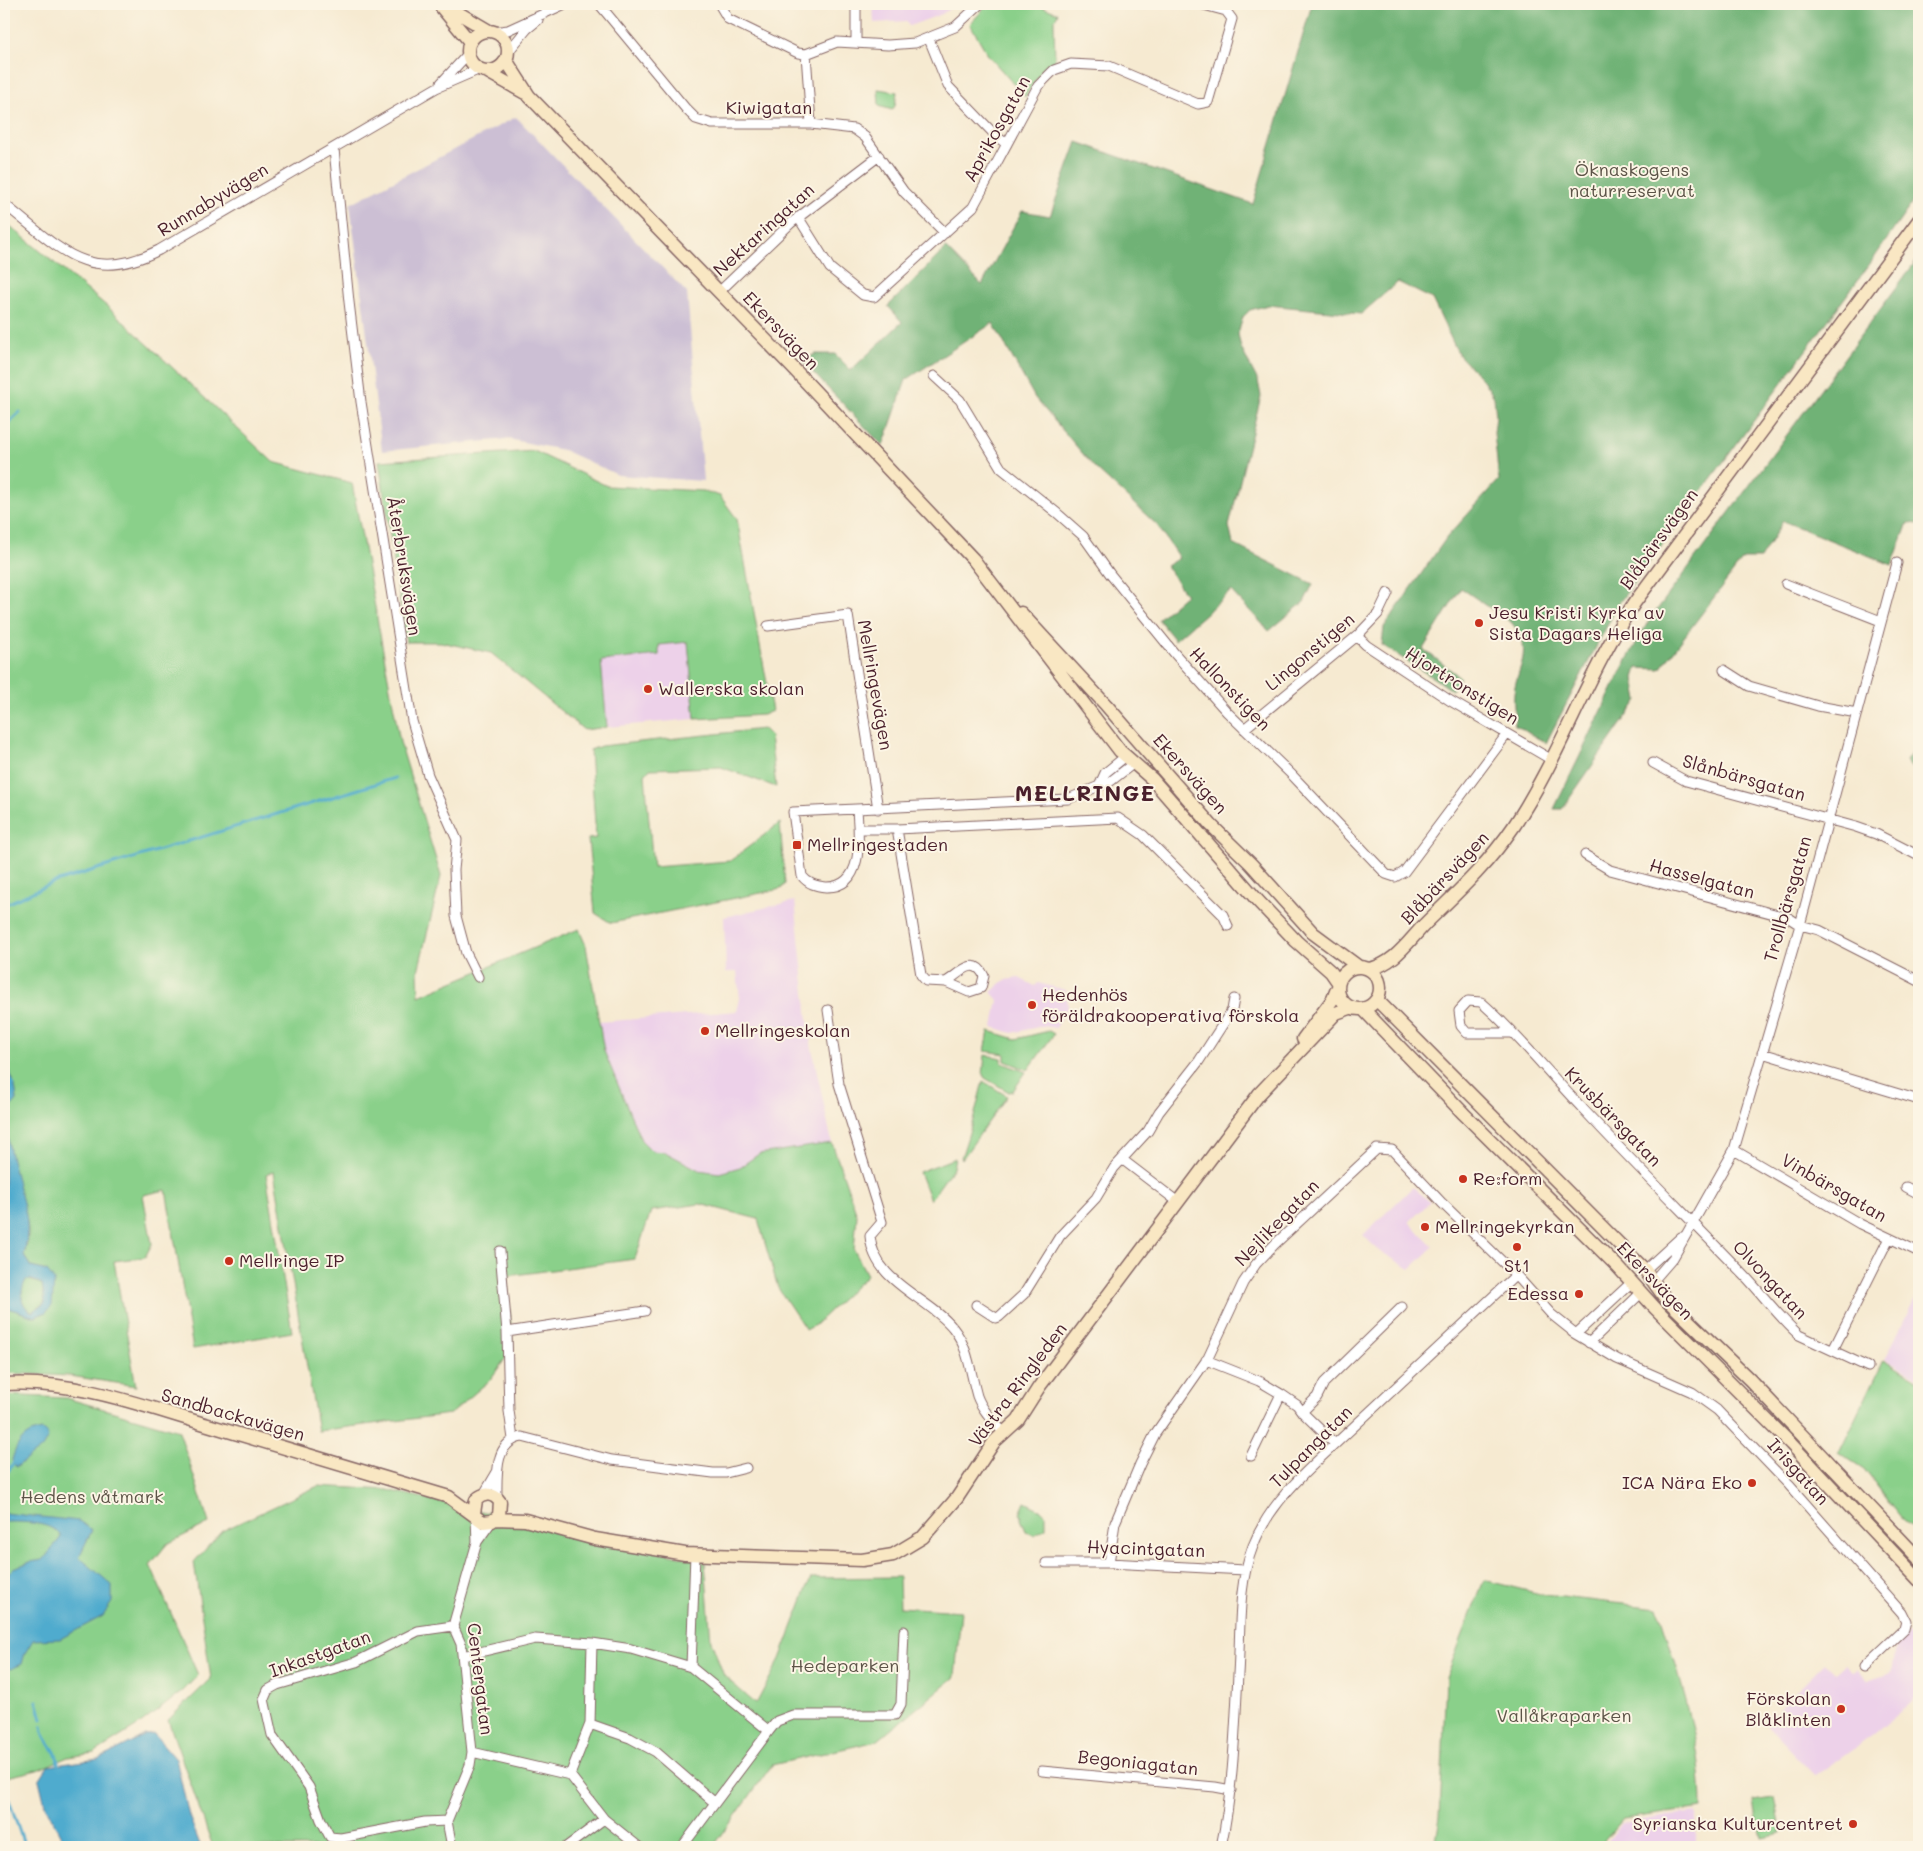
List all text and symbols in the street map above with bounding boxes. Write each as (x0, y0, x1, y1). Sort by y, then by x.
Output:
street label: Aprikosgatan (957, 71, 1035, 186)
street label: Kiwigatan (726, 95, 812, 119)
street label: Runnabyvägen (153, 157, 272, 242)
park label: Öknaskogens naturreservat (1569, 157, 1695, 202)
street label: Nektaringatan (708, 177, 819, 281)
street label: Ekersvägen (738, 286, 825, 375)
street label: Blåbärsvägen (1614, 483, 1703, 594)
street label: Återbruksvägen (382, 494, 428, 637)
place label: Jesu Kristi Kyrka av Sista Dagars Heliga (1489, 600, 1664, 645)
street label: Lingonstigen (1260, 607, 1359, 696)
marker: Jesu Kristi Kyrka av Sista Dagars Heliga (1473, 617, 1485, 629)
street label: Mellringevägen (853, 618, 899, 752)
street label: Hallonstigen (1185, 641, 1277, 735)
street label: Hjortronstigen (1401, 641, 1524, 730)
place label: Wallerska skolan (658, 676, 804, 700)
marker: Wallerska skolan (642, 683, 654, 695)
street label: Ekersvägen (1148, 728, 1233, 819)
street label: Slånbärsgatan (1680, 748, 1809, 806)
district label: MELLRINGE (1015, 778, 1155, 807)
street label: Blåbärsvägen (1395, 826, 1494, 929)
place label: Mellringestaden (807, 832, 948, 856)
street label: Trollbärsgatan (1758, 833, 1816, 965)
marker: Mellringestaden (791, 839, 803, 851)
street label: Hasselgatan (1647, 852, 1758, 904)
place label: Hedenhös föräldrakooperativa förskola (1042, 982, 1299, 1027)
marker: Hedenhös föräldrakooperativa förskola (1026, 999, 1038, 1011)
place label: Mellringeskolan (715, 1018, 850, 1042)
marker: Mellringeskolan (699, 1025, 711, 1037)
street label: Krusbärsgatan (1560, 1061, 1667, 1171)
street label: Vinbärsgatan (1777, 1147, 1892, 1227)
place label: Re:form (1473, 1166, 1542, 1190)
marker: Re:form (1457, 1173, 1469, 1185)
street label: Nejlikegatan (1229, 1174, 1324, 1271)
place label: Mellringekyrkan (1435, 1214, 1574, 1238)
marker: Mellringekyrkan (1419, 1221, 1431, 1233)
street label: Olvongatan (1728, 1235, 1814, 1324)
street label: Ekersvägen (1612, 1236, 1699, 1325)
marker: St1 (1511, 1241, 1523, 1253)
place label: Mellringe IP (239, 1248, 344, 1272)
place label: St1 (1504, 1253, 1530, 1277)
marker: Mellringe IP (223, 1255, 235, 1267)
place label: Edessa (1507, 1281, 1569, 1305)
marker: Edessa (1573, 1288, 1585, 1300)
street label: Västra Ringleden (963, 1317, 1072, 1451)
street label: Sandbackavägen (159, 1382, 308, 1446)
street label: Tulpangatan (1264, 1400, 1357, 1493)
street label: Irisgatan (1762, 1433, 1835, 1510)
place label: ICA Nära Eko (1622, 1470, 1742, 1494)
marker: ICA Nära Eko (1746, 1477, 1758, 1489)
park label: Hedens våtmark (20, 1484, 164, 1508)
street label: Hyacintgatan (1087, 1534, 1206, 1562)
street label: Centergatan (462, 1621, 500, 1736)
street label: Inkastgatan (266, 1624, 374, 1682)
park label: Hedeparken (791, 1653, 899, 1677)
place label: Förskolan Blåklinten (1746, 1686, 1831, 1731)
park label: Vallåkraparken (1497, 1703, 1631, 1727)
marker: Förskolan Blåklinten (1835, 1703, 1847, 1715)
street label: Begoniagatan (1077, 1744, 1199, 1780)
place label: Syrianska Kulturcentret (1633, 1811, 1843, 1835)
marker: Syrianska Kulturcentret (1847, 1818, 1859, 1830)

